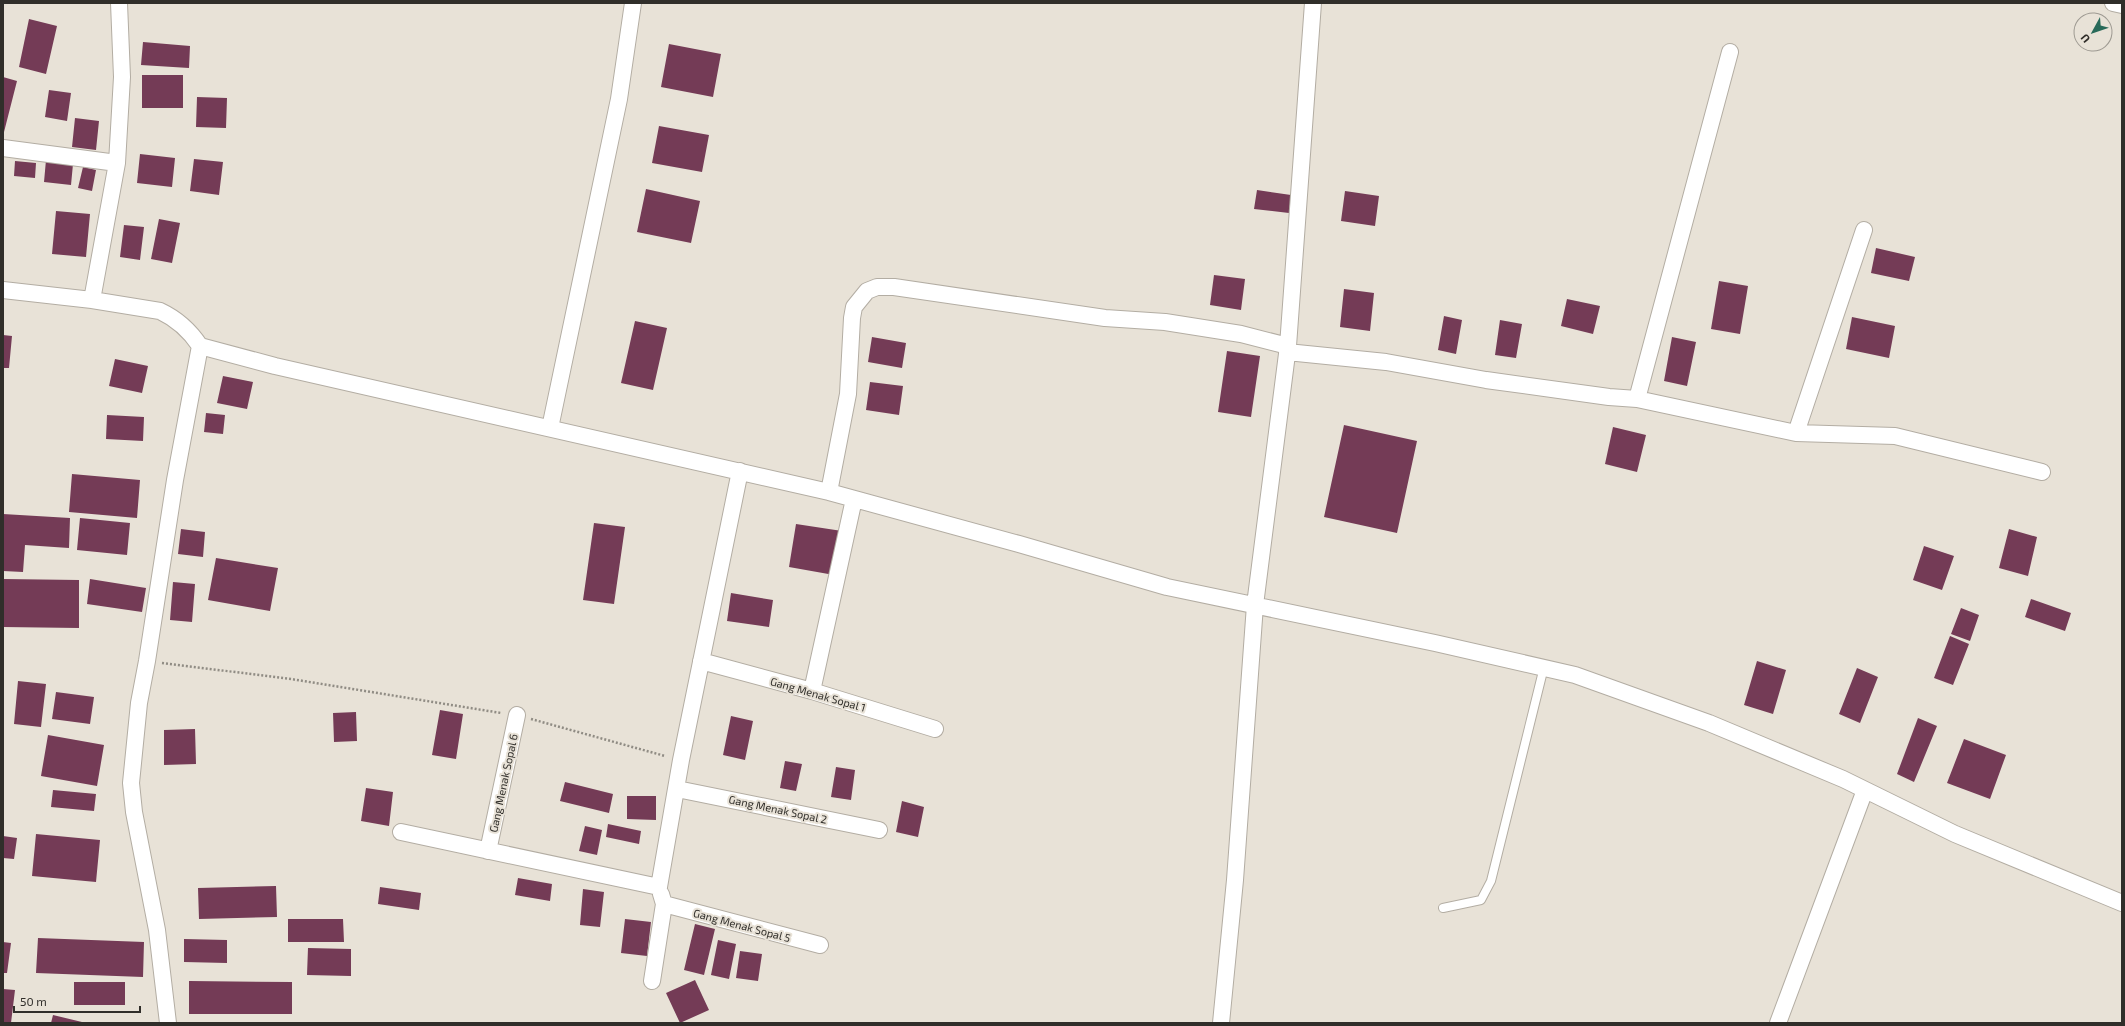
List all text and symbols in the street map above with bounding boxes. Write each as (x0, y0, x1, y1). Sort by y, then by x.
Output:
north arrow (2073, 12, 2113, 52)
text: U (2078, 32, 2092, 46)
street label: Gang Menak Sopal 1 (769, 674, 867, 714)
street label: Gang Menak Sopal 6 (486, 733, 520, 833)
street label: Gang Menak Sopal 2 (728, 792, 828, 826)
street label: Gang Menak Sopal 5 (692, 906, 792, 944)
scale bar (14, 988, 140, 1014)
text: 50 m (20, 994, 47, 1008)

